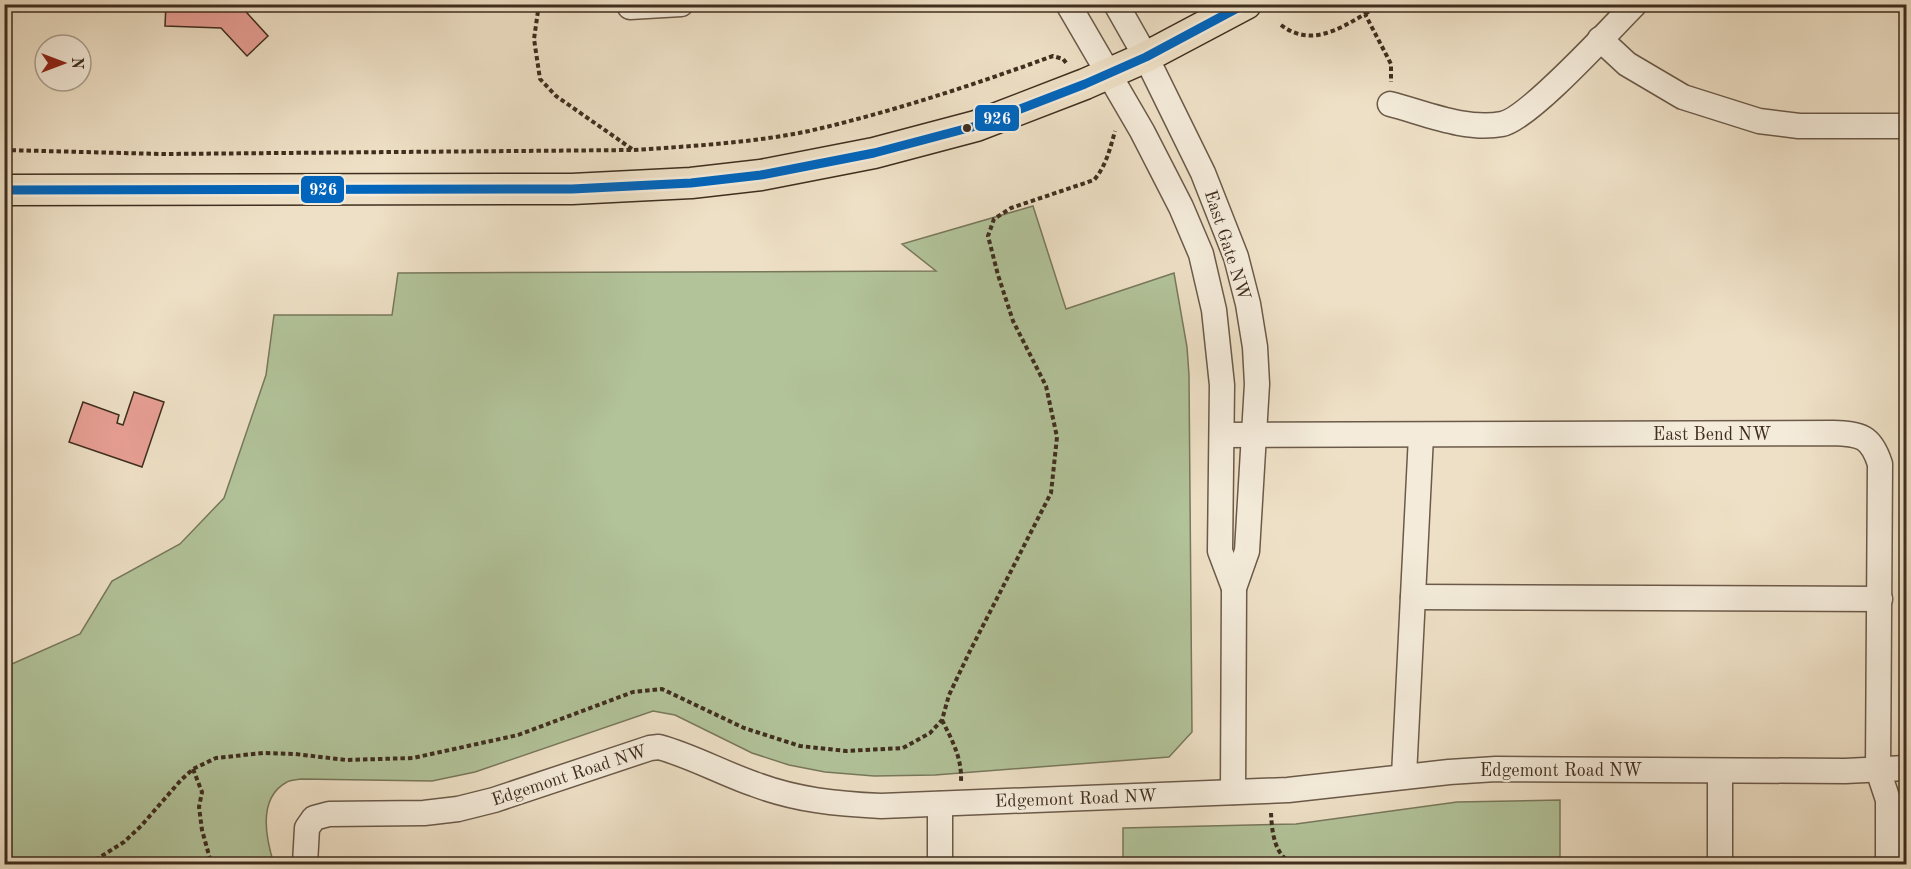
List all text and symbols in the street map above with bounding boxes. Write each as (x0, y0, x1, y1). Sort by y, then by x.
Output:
north arrow (33, 33, 93, 93)
text: N (68, 57, 84, 70)
line badge: 926 (974, 104, 1020, 132)
text: 926 (983, 112, 1011, 128)
unlabelled marker (961, 122, 973, 134)
line badge: 926 (300, 175, 345, 204)
text: 926 (309, 183, 337, 199)
street label: East Gate NW (1201, 188, 1253, 303)
street label: East Bend NW (1653, 426, 1771, 444)
street label: Edgemont Road NW (489, 742, 649, 810)
street label: Edgemont Road NW (1480, 762, 1642, 780)
street label: Edgemont Road NW (995, 787, 1157, 811)

